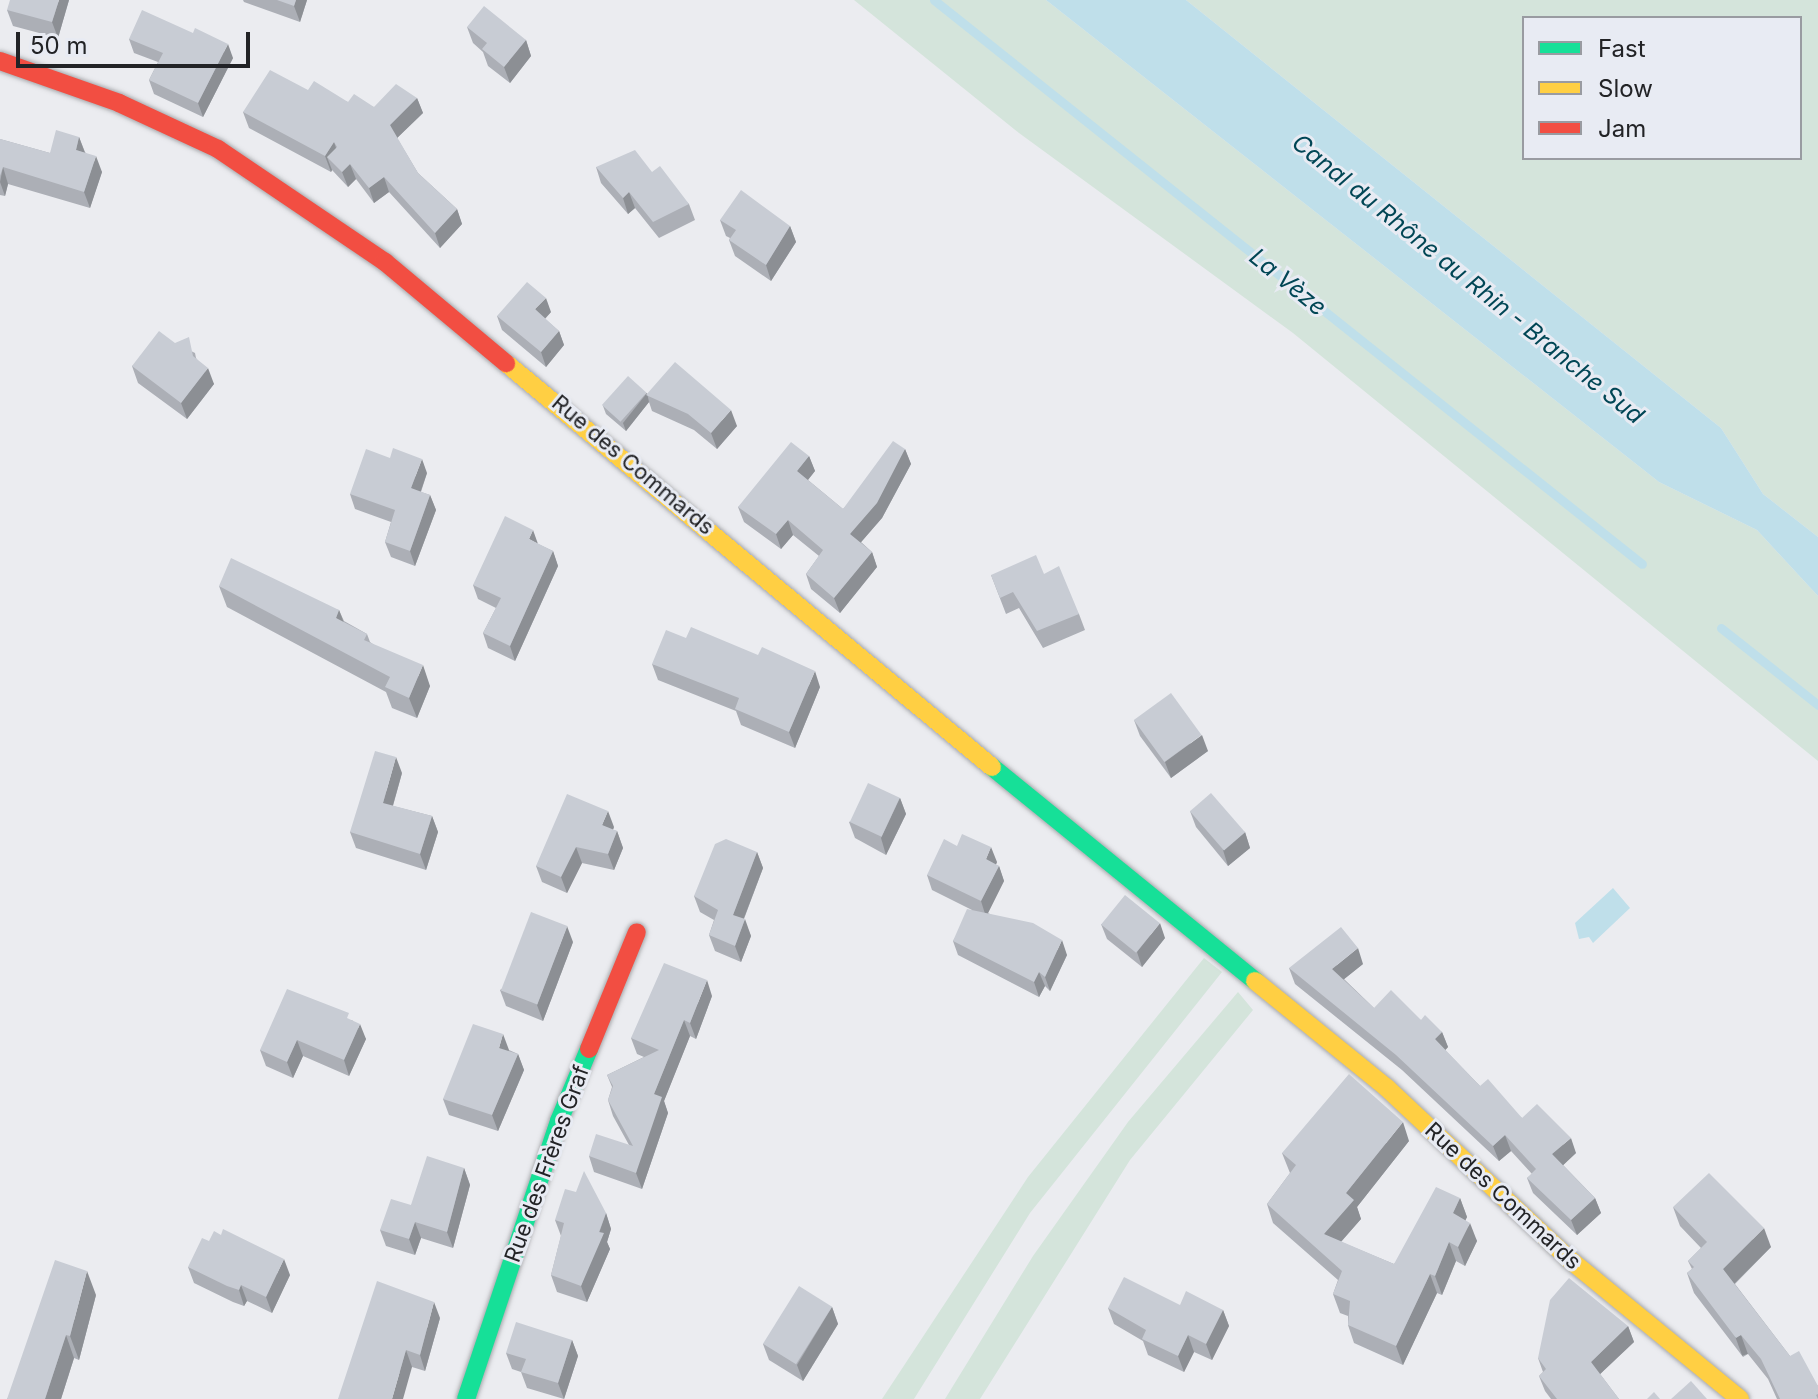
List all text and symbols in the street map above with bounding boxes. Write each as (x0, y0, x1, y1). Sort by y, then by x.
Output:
scale bar (20, 16, 254, 66)
legend (1522, 16, 1802, 160)
text: 50 m (30, 31, 88, 60)
text: Fast (1598, 34, 1646, 63)
text: Slow (1598, 74, 1653, 103)
text: Jam (1598, 114, 1646, 143)
water label: Canal du Rhône au Rhin - Branche Sud (1286, 128, 1650, 430)
water label: La Vèze (1244, 242, 1332, 322)
street label: Rue des Commards (547, 390, 719, 540)
street label: Rue des Frères Graf (499, 1062, 595, 1266)
street label: Rue des Commards (1420, 1117, 1586, 1275)

